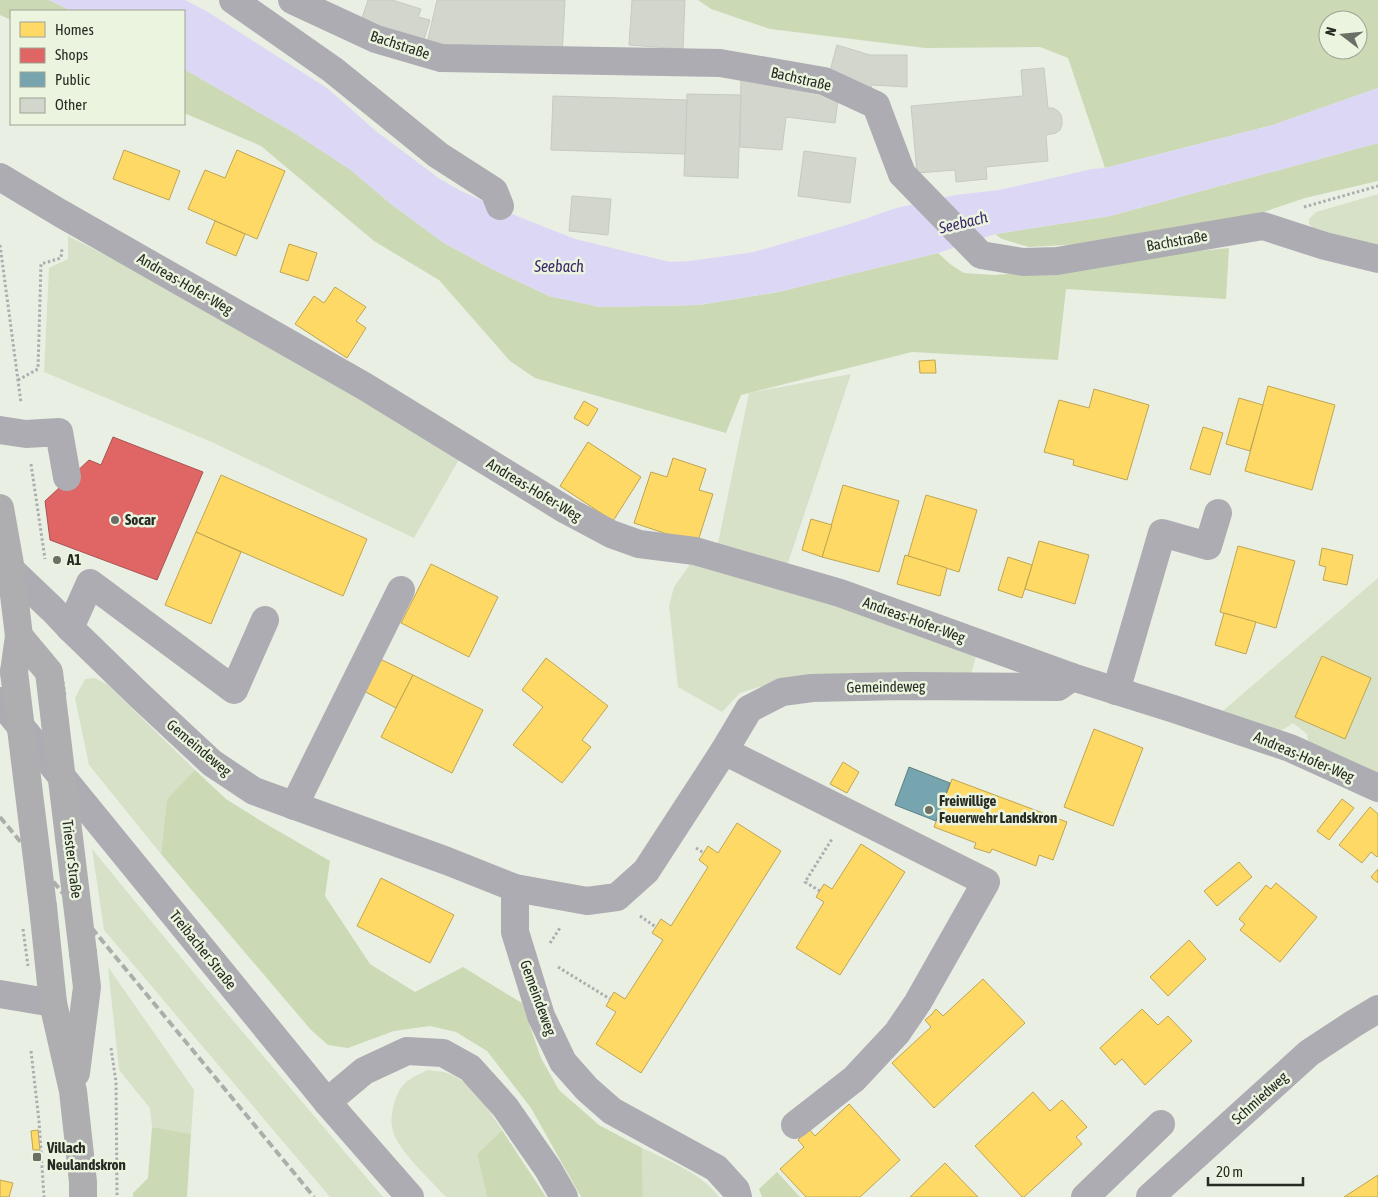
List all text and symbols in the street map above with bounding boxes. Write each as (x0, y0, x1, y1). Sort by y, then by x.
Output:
legend (10, 10, 185, 125)
north arrow (1318, 10, 1368, 60)
text: Homes (55, 21, 94, 38)
text: N (1322, 25, 1339, 38)
street label: Bachstraße (368, 27, 432, 62)
text: Shops (55, 46, 88, 63)
street label: Bachstraße (769, 63, 833, 94)
text: Public (55, 71, 90, 88)
text: Other (55, 96, 87, 113)
water label: Seebach (936, 207, 989, 237)
street label: Bachstraße (1145, 227, 1209, 254)
street label: Andreas-Hofer-Weg (134, 249, 237, 318)
water label: Seebach (533, 257, 584, 275)
street label: Andreas-Hofer-Weg (484, 455, 585, 525)
place label: Socar (125, 511, 156, 528)
marker: Socar (109, 514, 121, 526)
place label: A1 (66, 551, 81, 568)
marker: A1 (51, 554, 63, 566)
street label: Andreas-Hofer-Weg (861, 593, 968, 646)
street label: Gemeindeweg (846, 677, 926, 696)
street label: Gemeindeweg (164, 716, 235, 780)
street label: Andreas-Hofer-Weg (1251, 728, 1358, 786)
place label: Freiwillige Feuerwehr Landskron (939, 792, 1057, 826)
marker: Freiwillige Feuerwehr Landskron (923, 804, 935, 816)
street label: Triester Straße (59, 819, 86, 899)
street label: Treibacher Straße (167, 907, 240, 993)
street label: Gemeindeweg (517, 958, 560, 1038)
street label: Schmiedweg (1228, 1068, 1292, 1127)
place label: Villach Neulandskron (46, 1139, 126, 1173)
marker: Villach Neulandskron (31, 1151, 43, 1163)
scale bar (1208, 1154, 1303, 1186)
text: 20 m (1216, 1163, 1243, 1180)

